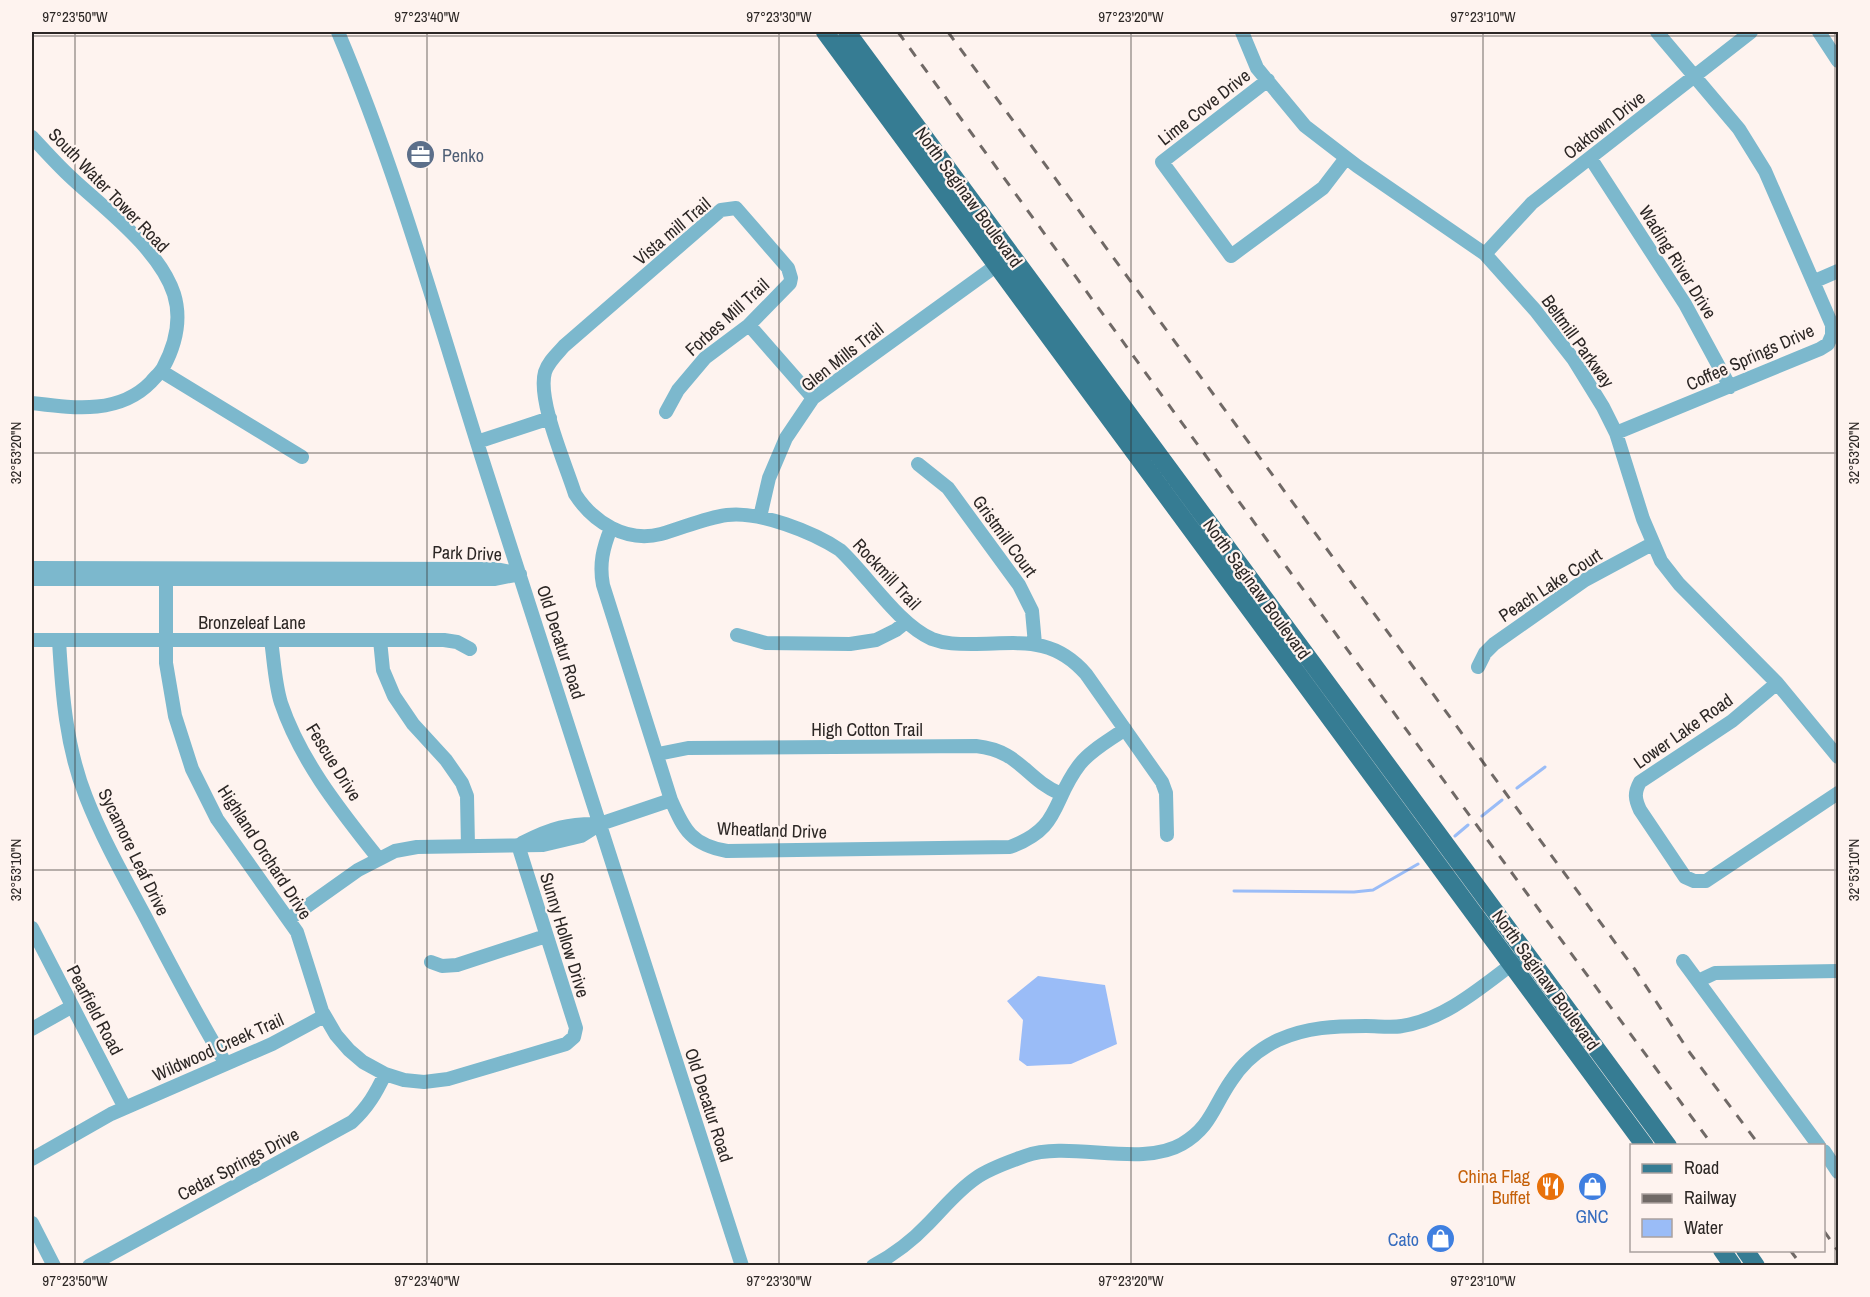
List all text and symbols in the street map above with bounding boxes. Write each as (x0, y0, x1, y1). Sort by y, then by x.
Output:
text: 97°23'50"W (42, 6, 108, 27)
text: 97°23'40"W (394, 6, 460, 27)
text: 97°23'30"W (746, 6, 812, 27)
text: 97°23'20"W (1098, 6, 1164, 27)
text: 97°23'10"W (1450, 6, 1516, 27)
street label: Lime Cove Drive (1153, 63, 1255, 151)
street label: Oaktown Drive (1558, 85, 1650, 165)
street label: South Water Tower Road (43, 122, 175, 258)
street label: North Saginaw Boulevard (909, 122, 1029, 272)
office icon: Penko (405, 139, 437, 171)
place label: Penko (442, 143, 484, 168)
street label: Vista mill Trail (628, 191, 716, 271)
street label: Wading River Drive (1633, 201, 1723, 323)
street label: Forbes Mill Trail (680, 273, 774, 361)
street label: Beltmill Parkway (1536, 290, 1621, 393)
street label: Glen Mills Trail (796, 317, 888, 397)
street label: Coffee Springs Drive (1682, 318, 1818, 396)
text: 32°53'20"N (5, 422, 26, 484)
text: 32°53'20"N (1843, 422, 1864, 484)
street label: Gristmill Court (967, 490, 1043, 582)
street label: North Saginaw Boulevard (1197, 514, 1317, 664)
street label: Rockmill Trail (847, 533, 927, 615)
street label: Park Drive (432, 539, 502, 567)
street label: Peach Lake Court (1494, 542, 1606, 628)
street label: Old Decatur Road (531, 582, 591, 702)
street label: Bronzeleaf Lane (198, 610, 306, 635)
street label: Lower Lake Road (1628, 688, 1738, 774)
street label: High Cotton Trail (811, 717, 923, 742)
street label: Fescue Drive (300, 718, 368, 806)
street label: Highland Orchard Drive (212, 780, 318, 924)
street label: Sycamore Leaf Drive (92, 784, 176, 920)
street label: Wheatland Drive (717, 816, 827, 844)
text: 32°53'10"N (5, 839, 26, 901)
text: 32°53'10"N (1843, 839, 1864, 901)
street label: Sunny Hollow Drive (534, 869, 596, 1001)
street label: North Saginaw Boulevard (1486, 905, 1606, 1055)
street label: Pearfield Road (61, 961, 129, 1059)
street label: Wildwood Creek Trail (148, 1007, 288, 1087)
street label: Old Decatur Road (679, 1045, 739, 1165)
street label: Cedar Springs Drive (173, 1121, 303, 1207)
legend (1630, 1144, 1825, 1252)
text: Road (1684, 1155, 1719, 1180)
place label: China Flag Buffet (1458, 1164, 1531, 1210)
restaurant icon: China Flag Buffet (1535, 1170, 1567, 1202)
shop icon: GNC (1576, 1171, 1608, 1203)
text: Railway (1684, 1185, 1737, 1210)
place label: GNC (1576, 1204, 1608, 1229)
text: Water (1684, 1215, 1723, 1240)
shop icon: Cato (1424, 1223, 1456, 1255)
place label: Cato (1388, 1227, 1419, 1252)
text: 97°23'50"W (42, 1270, 108, 1291)
text: 97°23'40"W (394, 1270, 460, 1291)
text: 97°23'30"W (746, 1270, 812, 1291)
text: 97°23'20"W (1098, 1270, 1164, 1291)
text: 97°23'10"W (1450, 1270, 1516, 1291)

